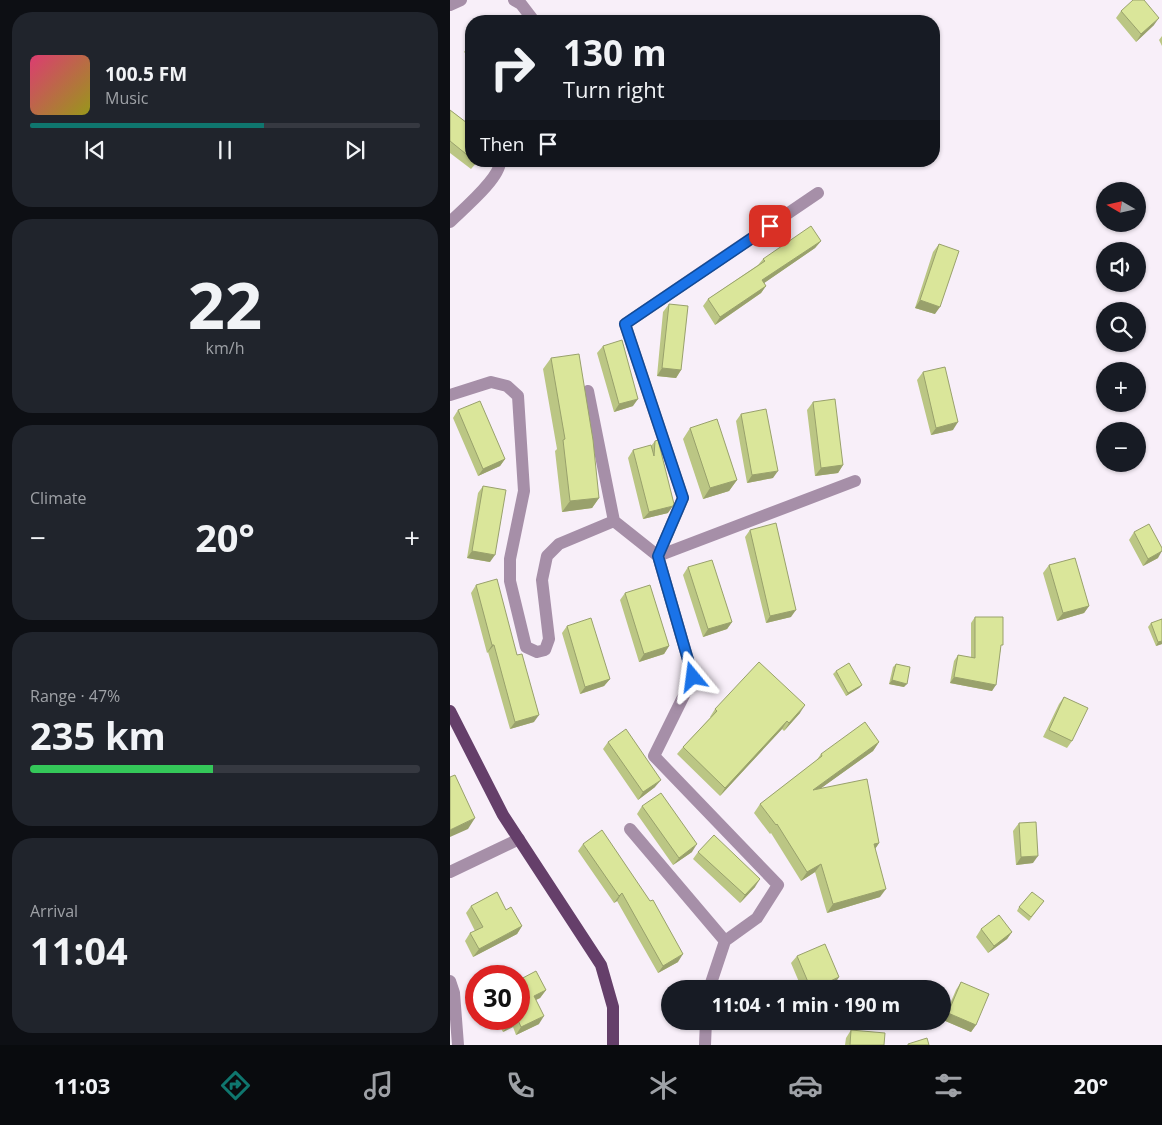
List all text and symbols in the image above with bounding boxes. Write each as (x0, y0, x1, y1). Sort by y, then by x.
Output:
text: 130 m (563, 29, 667, 76)
icon: right (480, 35, 545, 100)
text: 100.5 FM (105, 61, 187, 87)
text: Turn right (563, 74, 665, 104)
text: Music (105, 87, 149, 109)
icon: arrive (534, 130, 562, 158)
text: Then (480, 131, 524, 157)
icon: previous (81, 136, 109, 164)
icon: pause (211, 136, 239, 164)
icon: next (341, 136, 369, 164)
north arrow (1096, 182, 1146, 232)
map controls (1096, 182, 1146, 472)
pin (749, 205, 791, 247)
icon: arrive (756, 212, 784, 240)
button: sound (1096, 242, 1146, 292)
text: 22 (188, 260, 262, 348)
button: search (1096, 302, 1146, 352)
text: km/h (206, 337, 244, 359)
button: + (1096, 362, 1146, 412)
button: − (1096, 422, 1146, 472)
text: Climate (30, 487, 87, 509)
text: 20° (195, 511, 255, 563)
text: − (30, 518, 46, 556)
text: + (404, 518, 420, 556)
position arrow (666, 650, 718, 702)
text: Range · 47% (30, 685, 120, 707)
text: 235 km (30, 709, 166, 761)
text: Arrival (30, 900, 78, 922)
text: 11:04 (30, 924, 128, 976)
speed limit sign: 30 (465, 965, 530, 1030)
text: 11:04 · 1 min · 190 m (712, 992, 900, 1018)
icon: directions (218, 1068, 253, 1103)
icon: music (361, 1068, 396, 1103)
icon: phone (503, 1068, 538, 1103)
icon: climate (646, 1068, 681, 1103)
icon: car (788, 1068, 823, 1103)
icon: filters (931, 1068, 966, 1103)
text: 11:03 (54, 1070, 110, 1100)
text: 20° (1074, 1070, 1108, 1100)

